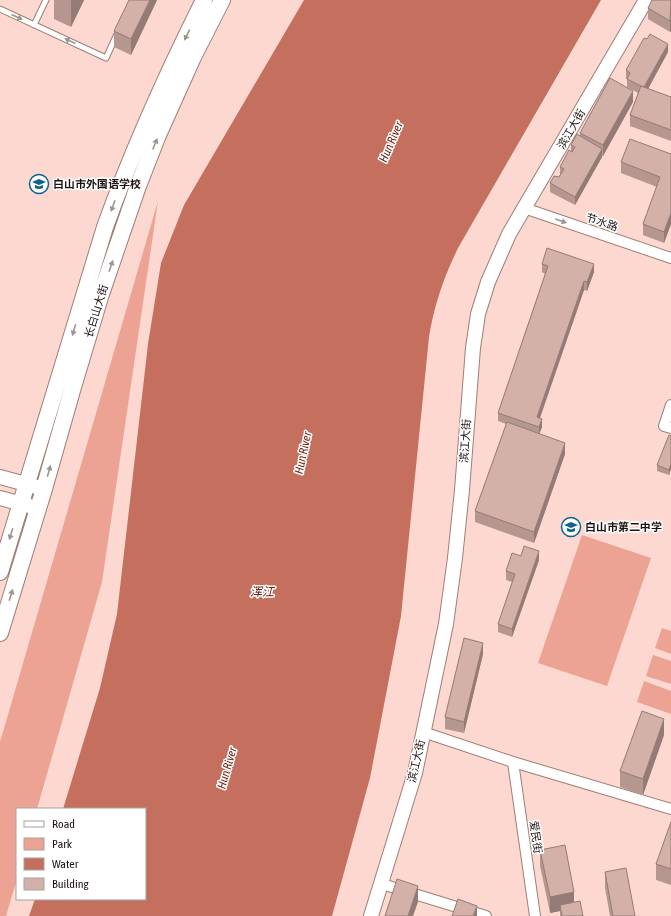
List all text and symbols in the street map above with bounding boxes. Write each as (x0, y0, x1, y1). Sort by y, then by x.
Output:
one-way arrow (11, 14, 23, 20)
one-way arrow (183, 29, 190, 41)
one-way arrow (64, 38, 76, 44)
street label: 滨江大街 (555, 107, 587, 151)
water label: Hun River (376, 119, 406, 164)
one-way arrow (152, 137, 158, 149)
school or university icon: 白山市外国语学校 (28, 173, 50, 195)
place label: 白山市外国语学校 (53, 178, 141, 190)
one-way arrow (109, 200, 115, 212)
street label: 节水路 (584, 211, 620, 233)
one-way arrow (556, 218, 568, 224)
one-way arrow (108, 260, 114, 272)
street label: 长白山大街 (82, 283, 110, 339)
one-way arrow (71, 324, 77, 336)
street label: 滨江大街 (457, 419, 473, 463)
water label: Hun River (292, 430, 314, 475)
one-way arrow (46, 465, 52, 477)
school or university icon: 白山市第二中学 (560, 516, 582, 538)
place label: 白山市第二中学 (585, 521, 662, 533)
one-way arrow (8, 529, 14, 541)
water label: 浑江 (250, 585, 276, 599)
one-way arrow (8, 589, 14, 601)
street label: 滨江大街 (405, 738, 427, 784)
water label: Hun River (214, 745, 240, 791)
legend (16, 808, 146, 900)
text: Road (52, 817, 75, 831)
street label: 爱民街 (528, 820, 544, 854)
text: Park (52, 837, 73, 851)
text: Water (52, 857, 79, 871)
text: Building (52, 877, 90, 891)

